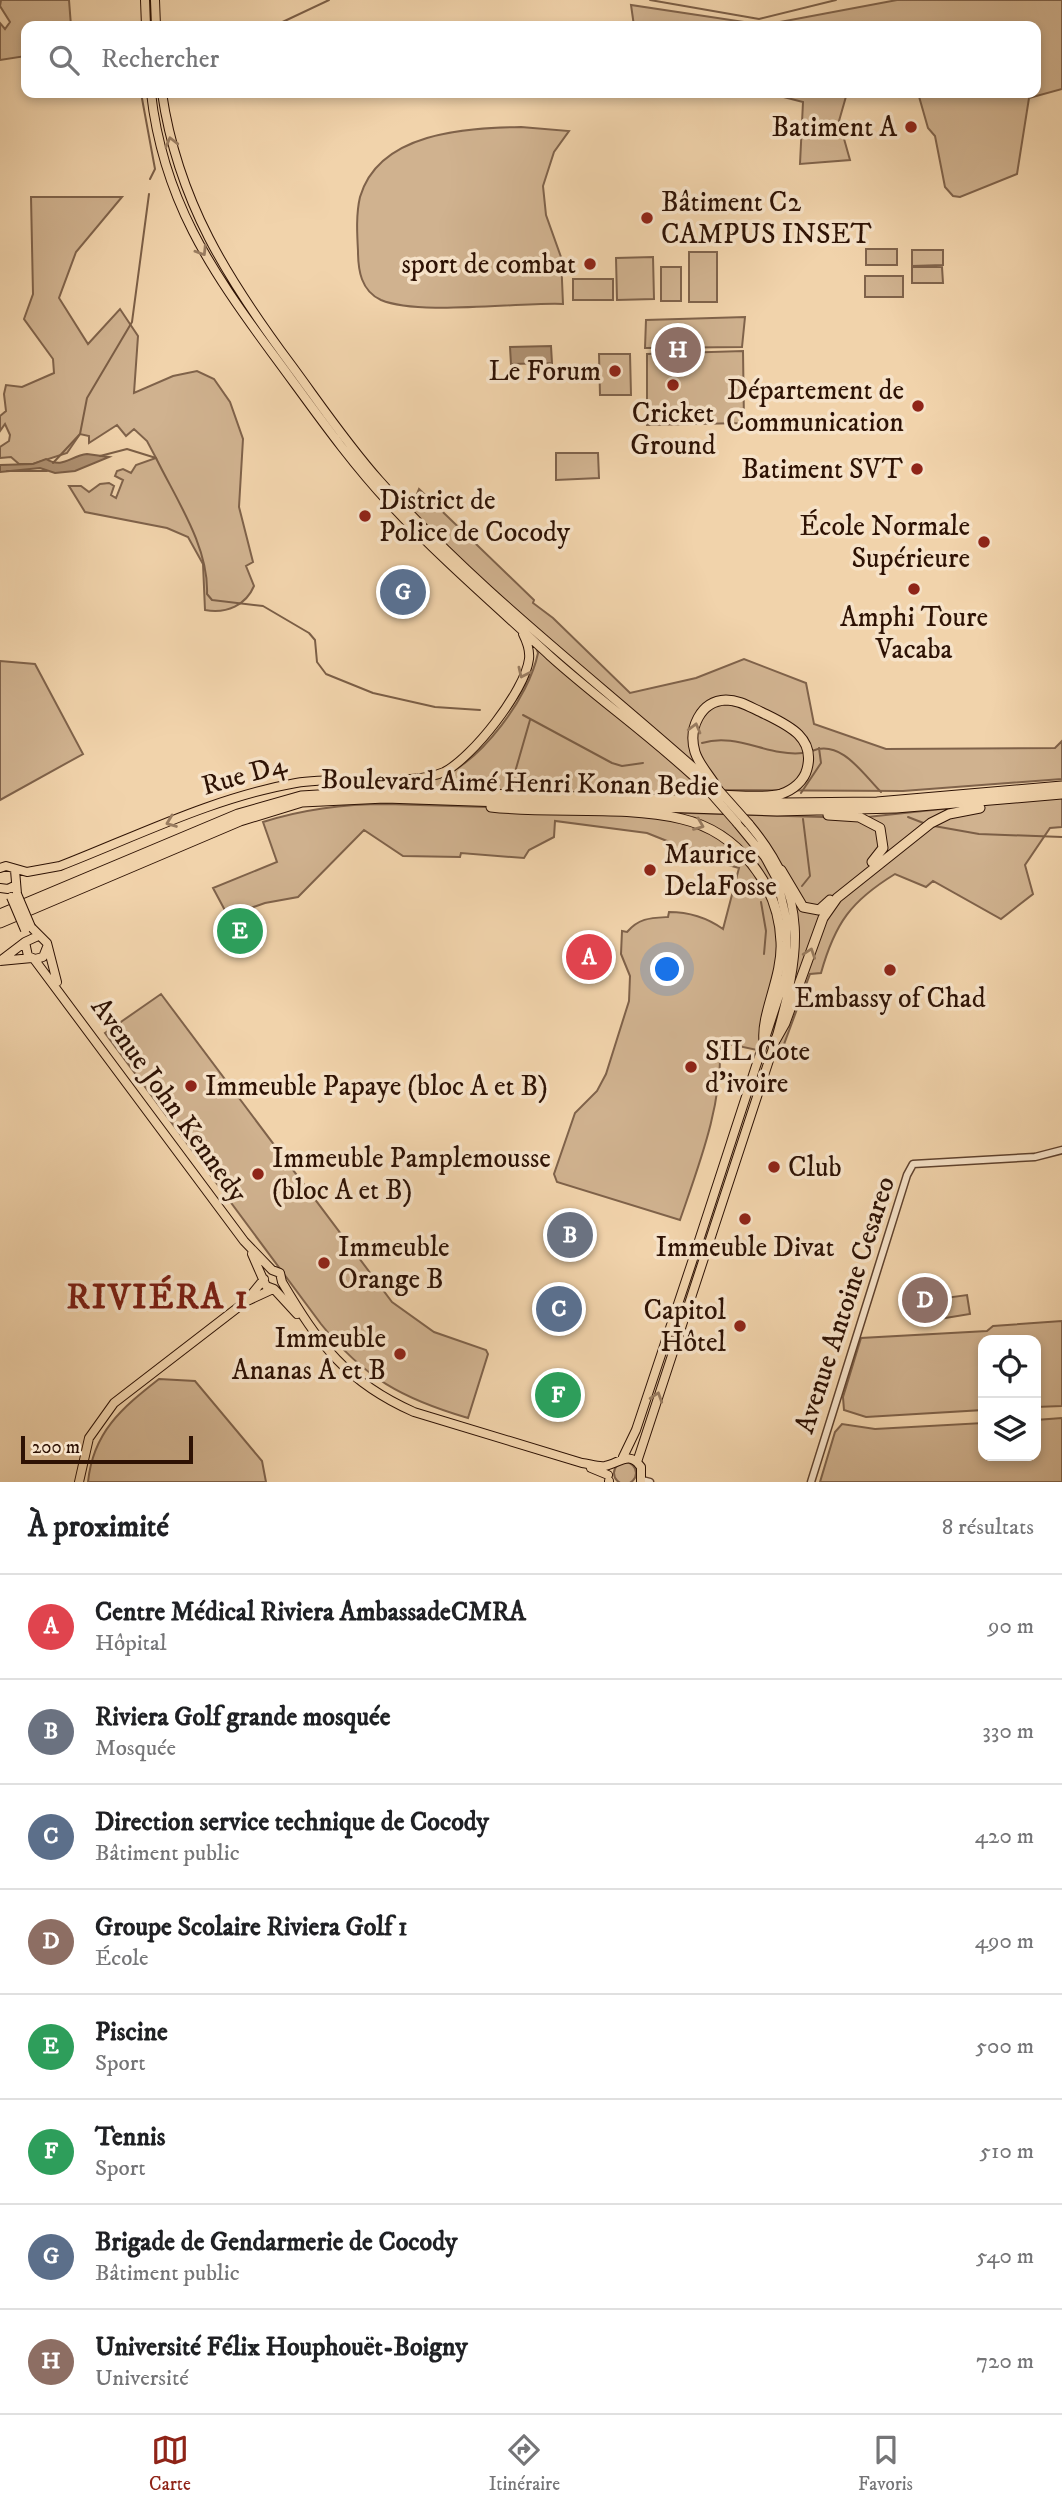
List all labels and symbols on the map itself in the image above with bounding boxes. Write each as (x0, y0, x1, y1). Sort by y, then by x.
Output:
place label: Batiment A (771, 110, 898, 145)
marker: Batiment A (903, 119, 919, 135)
one-way arrow (165, 136, 179, 148)
place label: Bâtiment C2 CAMPUS INSET (661, 185, 872, 252)
marker: Bâtiment C2 CAMPUS INSET (639, 210, 655, 226)
one-way arrow (193, 243, 206, 256)
place label: sport de combat (402, 247, 576, 282)
marker: sport de combat (582, 256, 598, 272)
pin: H (655, 324, 701, 376)
place label: Le Forum (488, 354, 601, 389)
marker: Le Forum (607, 363, 623, 379)
place label: Département de Communication (726, 373, 904, 440)
marker: Cricket Ground (665, 377, 681, 393)
place label: Cricket Ground (630, 396, 716, 463)
marker: Département de Communication (910, 398, 926, 414)
place label: Batiment SVT (741, 452, 903, 487)
marker: Batiment SVT (909, 461, 925, 477)
place label: District de Police de Cocody (379, 483, 571, 550)
marker: District de Police de Cocody (357, 508, 373, 524)
place label: École Normale Supérieure (800, 509, 970, 576)
marker: École Normale Supérieure (976, 534, 992, 550)
pin: G (380, 566, 426, 618)
marker: Amphi Toure Vacaba (906, 581, 922, 597)
place label: Amphi Toure Vacaba (840, 600, 988, 667)
one-way arrow (517, 666, 531, 678)
one-way arrow (687, 722, 701, 734)
street label: Rue D4 (197, 746, 291, 804)
street label: Boulevard Aimé Henri Konan Bedie (321, 762, 719, 804)
one-way arrow (166, 814, 178, 828)
one-way arrow (692, 817, 704, 831)
place label: Maurice DelaFosse (664, 837, 777, 904)
marker: Maurice DelaFosse (642, 862, 658, 878)
pin: E (217, 905, 263, 957)
pin: A (566, 931, 612, 983)
one-way arrow (802, 947, 816, 960)
your location (650, 952, 684, 986)
marker: Embassy of Chad (882, 962, 898, 978)
place label: Embassy of Chad (794, 981, 986, 1016)
street label: Avenue John Kennedy (83, 991, 256, 1210)
place label: SIL Cote d'ivoire (705, 1034, 810, 1101)
marker: SIL Cote d'ivoire (683, 1059, 699, 1075)
place label: Immeuble Papaye (bloc A et B) (205, 1069, 548, 1104)
marker: Immeuble Papaye (bloc A et B) (183, 1078, 199, 1094)
place label: Immeuble Pamplemousse (bloc A et B) (272, 1141, 551, 1208)
place label: Club (788, 1150, 842, 1185)
marker: Club (766, 1159, 782, 1175)
marker: Immeuble Pamplemousse (bloc A et B) (250, 1166, 266, 1182)
street label: Avenue Antoine Cesareo (787, 1172, 903, 1438)
pin: B (547, 1209, 593, 1261)
marker: Immeuble Divat (737, 1211, 753, 1227)
place label: Immeuble Orange B (338, 1230, 450, 1297)
place label: Immeuble Divat (656, 1230, 834, 1265)
marker: Immeuble Orange B (316, 1255, 332, 1271)
district label: RIVIÉRA 1 (67, 1274, 250, 1320)
pin: D (902, 1274, 948, 1326)
pin: C (536, 1283, 582, 1335)
place label: Capitol Hôtel (643, 1293, 727, 1360)
marker: Capitol Hôtel (732, 1318, 748, 1334)
place label: Immeuble Ananas A et B (232, 1321, 386, 1388)
marker: Immeuble Ananas A et B (392, 1346, 408, 1362)
pin: F (535, 1369, 581, 1421)
one-way arrow (649, 1391, 663, 1403)
scale bar (21, 1433, 192, 1465)

